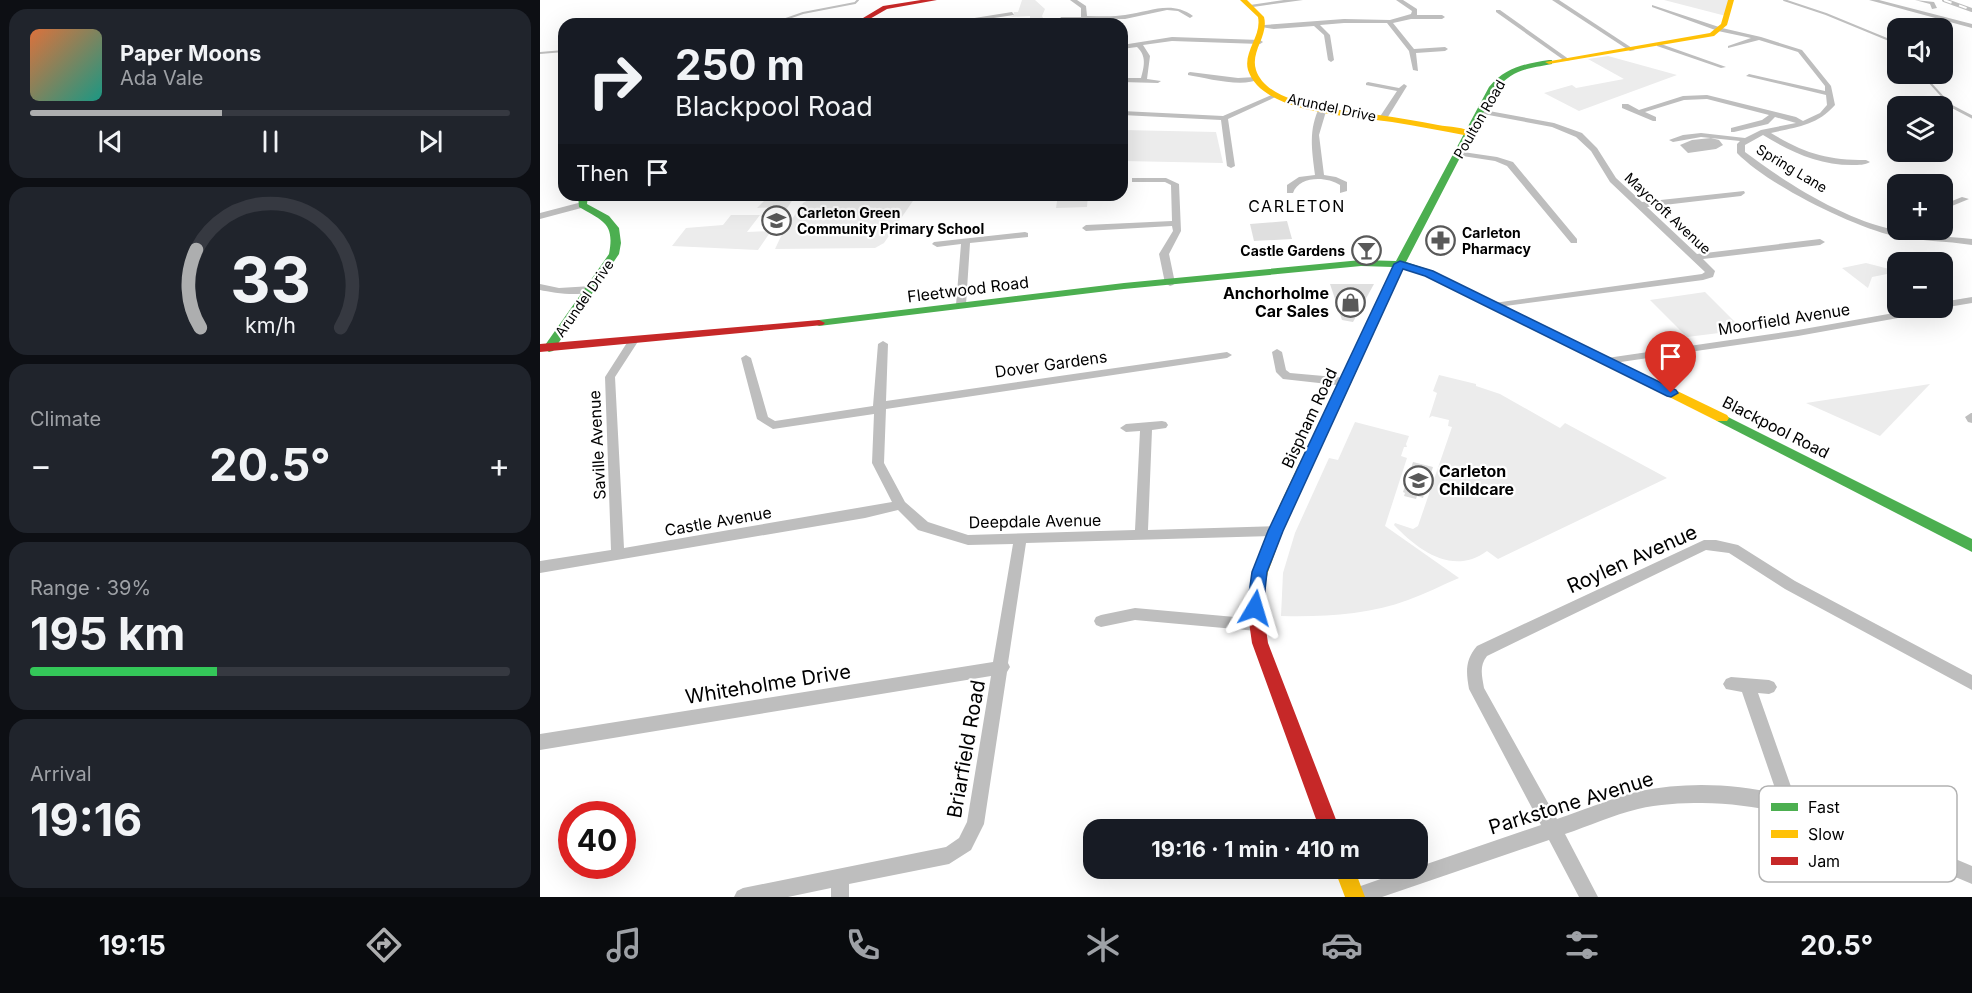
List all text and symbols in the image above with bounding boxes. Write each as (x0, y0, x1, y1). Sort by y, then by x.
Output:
map controls (1887, 18, 1953, 318)
button: sound (1887, 18, 1953, 84)
text: 250 m (675, 39, 805, 90)
text: Paper Moons (120, 40, 261, 66)
icon: right (576, 42, 654, 120)
text: Ada Vale (120, 66, 203, 90)
street label: Poulton Road (1450, 77, 1508, 161)
street label: Arundel Drive (1286, 89, 1378, 125)
text: Blackpool Road (675, 90, 873, 123)
button: layers (1887, 96, 1953, 162)
icon: previous (94, 125, 127, 158)
icon: pause (254, 125, 287, 158)
icon: next (414, 125, 447, 158)
street label: Spring Lane (1754, 140, 1830, 196)
icon: arrive (641, 156, 674, 189)
text: Then (576, 160, 629, 186)
street label: Maycroft Avenue (1621, 169, 1715, 257)
button: + (1887, 174, 1953, 240)
district label: CARLETON (1248, 196, 1346, 216)
school or university icon: Carleton Green Community Primary School (760, 204, 792, 236)
place label: Carleton Green Community Primary School (797, 204, 984, 237)
pharmacy icon: Carleton Pharmacy (1425, 224, 1457, 256)
place label: Carleton Pharmacy (1462, 224, 1532, 257)
bar icon: Castle Gardens (1350, 234, 1382, 266)
text: 33 (230, 242, 310, 317)
place label: Castle Gardens (1240, 242, 1345, 259)
button: − (1887, 252, 1953, 318)
street label: Arundel Drive (551, 256, 617, 340)
street label: Fleetwood Road (906, 272, 1030, 306)
place label: Anchorholme Car Sales (1223, 283, 1329, 321)
shop icon: Anchorholme Car Sales (1334, 286, 1366, 318)
street label: Moorfield Avenue (1717, 299, 1851, 339)
text: km/h (245, 312, 295, 338)
pin (1645, 331, 1696, 393)
icon: arrive (1654, 340, 1687, 373)
street label: Dover Gardens (994, 346, 1108, 382)
street label: Bispham Road (1277, 365, 1341, 471)
street label: Saville Avenue (584, 390, 610, 500)
street label: Blackpool Road (1719, 391, 1833, 463)
text: Climate (30, 407, 101, 431)
text: 20.5° (209, 437, 331, 492)
text: − (30, 445, 52, 485)
text: + (488, 445, 510, 485)
place label: Carleton Childcare (1439, 461, 1514, 499)
school or university icon: Carleton Childcare (1402, 464, 1434, 496)
street label: Castle Avenue (663, 502, 773, 540)
street label: Deepdale Avenue (968, 510, 1102, 532)
street label: Roylen Avenue (1563, 520, 1701, 598)
text: Range · 39% (30, 576, 151, 600)
position arrow (1223, 576, 1287, 640)
text: 195 km (30, 606, 185, 661)
street label: Whiteholme Drive (683, 659, 853, 709)
street label: Briarfield Road (942, 678, 990, 820)
text: Arrival (30, 762, 92, 786)
street label: Parkstone Avenue (1486, 767, 1656, 839)
legend (1759, 786, 1957, 882)
text: 19:16 (30, 792, 142, 847)
text: Fast (1808, 797, 1840, 817)
speed limit sign: 40 (558, 801, 636, 879)
text: Slow (1808, 824, 1845, 844)
text: 19:16 · 1 min · 410 m (1151, 836, 1360, 862)
text: Jam (1808, 851, 1840, 871)
icon: directions (363, 924, 405, 966)
icon: music (603, 924, 645, 966)
icon: phone (842, 924, 884, 966)
icon: climate (1082, 924, 1124, 966)
icon: car (1321, 924, 1363, 966)
icon: filters (1561, 924, 1603, 966)
text: 19:15 (99, 929, 166, 962)
text: 20.5° (1800, 929, 1873, 962)

